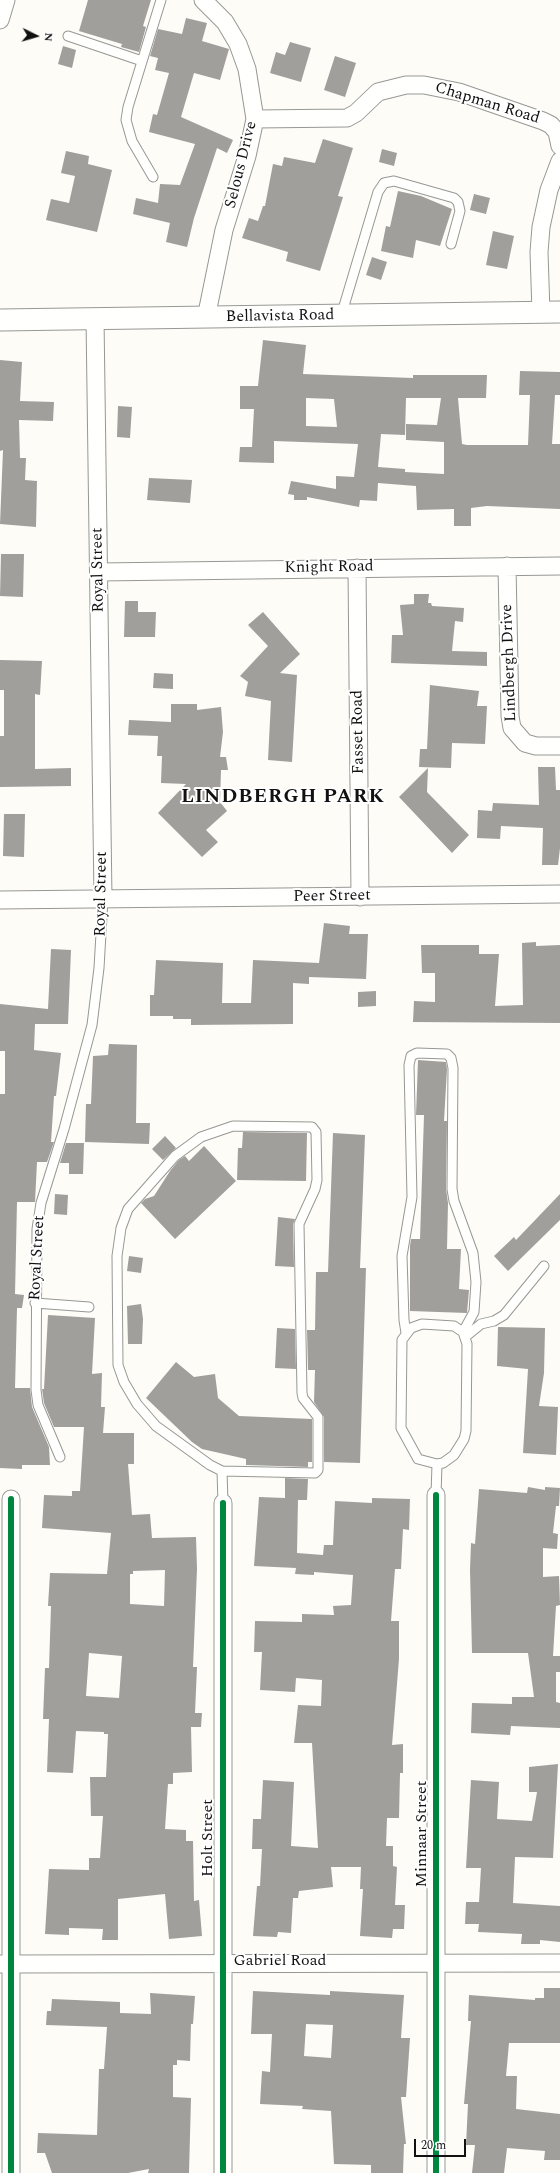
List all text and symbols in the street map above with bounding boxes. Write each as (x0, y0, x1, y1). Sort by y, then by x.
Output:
north arrow (16, 16, 56, 56)
text: N (40, 32, 57, 42)
street label: Chapman Road (432, 79, 542, 129)
street label: Selous Drive (222, 120, 262, 210)
street label: Bellavista Road (226, 306, 334, 328)
street label: Royal Street (89, 527, 109, 613)
street label: Knight Road (284, 558, 374, 578)
street label: Lindbergh Drive (498, 604, 522, 722)
street label: Fasset Road (349, 690, 369, 774)
district label: LINDBERGH PARK (181, 786, 385, 810)
street label: Royal Street (92, 851, 112, 937)
street label: Peer Street (293, 887, 371, 907)
street label: Royal Street (26, 1215, 50, 1301)
street label: Minnaar Street (413, 1781, 433, 1887)
street label: Holt Street (199, 1799, 219, 1877)
street label: Gabriel Road (234, 1952, 326, 1972)
scale bar (416, 2131, 468, 2157)
text: 20 m (421, 2136, 446, 2155)

